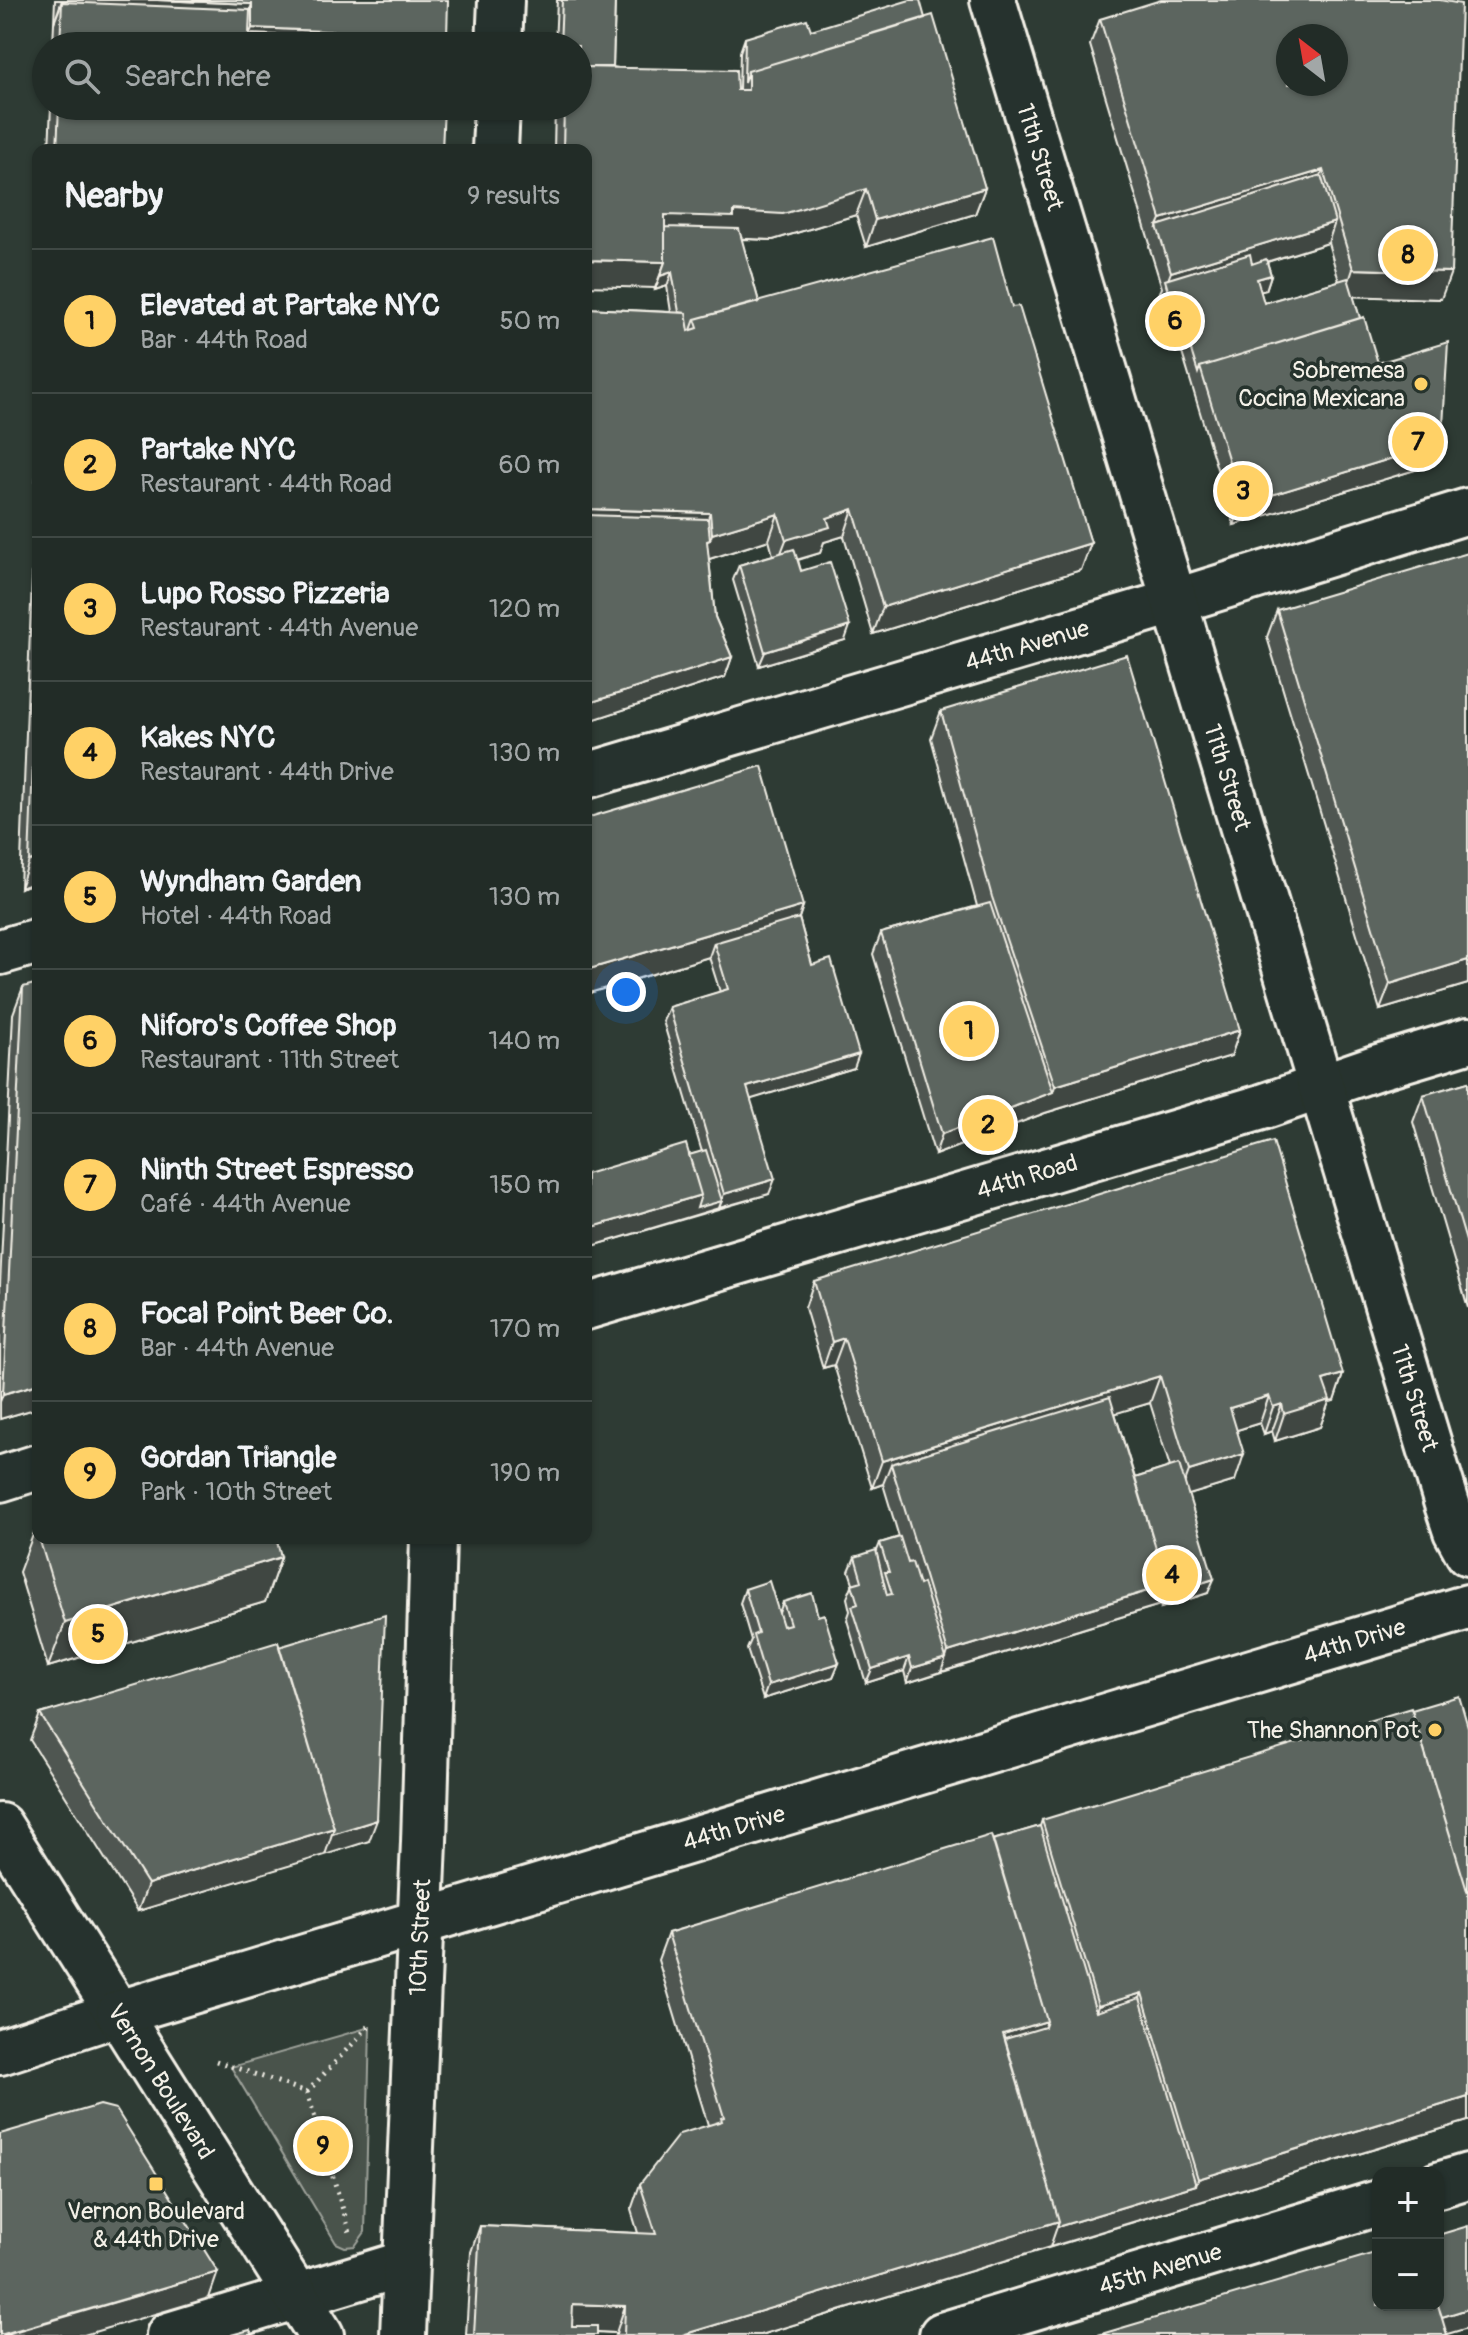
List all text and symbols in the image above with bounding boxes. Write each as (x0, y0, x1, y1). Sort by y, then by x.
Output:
north arrow (1276, 24, 1348, 96)
search box (32, 32, 592, 120)
icon: search (60, 54, 104, 98)
text: Search here (124, 58, 271, 95)
street label: 11th Street (1010, 100, 1070, 214)
text: Nearby (64, 175, 163, 218)
text: 9 results (467, 180, 560, 212)
pin: 8 (1382, 225, 1434, 285)
text: Elevated at Partake NYC (140, 287, 440, 324)
pin: 6 (1149, 291, 1201, 351)
text: 1 (85, 305, 95, 337)
text: 50 m (499, 305, 560, 337)
text: Bar · 44th Road (140, 324, 308, 356)
place label: Sobremesa Cocina Mexicana (1238, 356, 1405, 413)
marker: Sobremesa Cocina Mexicana (1412, 375, 1430, 393)
pin: 7 (1392, 412, 1444, 472)
text: Partake NYC (140, 431, 296, 468)
text: 2 (83, 449, 97, 481)
text: 60 m (498, 449, 560, 481)
pin: 3 (1217, 461, 1269, 521)
text: Restaurant · 44th Road (140, 468, 392, 500)
text: Lupo Rosso Pizzeria (140, 575, 390, 612)
text: 3 (83, 593, 97, 625)
text: 120 m (489, 593, 560, 625)
text: Restaurant · 44th Avenue (140, 612, 418, 644)
street label: 44th Avenue (962, 614, 1093, 678)
text: Kakes NYC (140, 719, 275, 756)
street label: 11th Street (1197, 721, 1257, 835)
text: 4 (82, 737, 98, 769)
text: 130 m (489, 737, 560, 769)
text: Restaurant · 44th Drive (140, 756, 394, 788)
text: Wyndham Garden (140, 863, 361, 900)
text: 5 (83, 881, 97, 913)
text: 130 m (489, 881, 560, 913)
text: Hotel · 44th Road (140, 900, 332, 932)
your location (606, 972, 646, 1012)
pin: 1 (943, 1001, 995, 1061)
text: Niforo's Coffee Shop (140, 1007, 397, 1044)
text: 6 (82, 1025, 98, 1057)
text: 140 m (488, 1025, 560, 1057)
text: Restaurant · 11th Street (140, 1044, 399, 1076)
pin: 2 (962, 1095, 1014, 1155)
street label: 44th Road (973, 1148, 1081, 1206)
text: Ninth Street Espresso (140, 1151, 414, 1188)
text: 7 (83, 1169, 97, 1201)
text: 150 m (489, 1169, 560, 1201)
text: Café · 44th Avenue (140, 1188, 351, 1220)
text: Focal Point Beer Co. (140, 1295, 393, 1332)
text: 8 (83, 1313, 97, 1345)
text: 170 m (490, 1313, 560, 1345)
text: Bar · 44th Avenue (140, 1332, 334, 1364)
street label: 11th Street (1385, 1341, 1444, 1455)
text: Gordan Triangle (140, 1439, 336, 1476)
text: 9 (83, 1457, 97, 1489)
text: 190 m (490, 1457, 560, 1489)
text: Park · 10th Street (140, 1476, 332, 1508)
pin: 4 (1146, 1545, 1198, 1605)
pin: 5 (72, 1604, 124, 1664)
street label: 44th Drive (1300, 1613, 1409, 1671)
place label: The Shannon Pot (1247, 1716, 1419, 1745)
marker: The Shannon Pot (1426, 1721, 1444, 1739)
street label: 44th Drive (679, 1799, 789, 1858)
street label: 10th Street (403, 1878, 437, 1997)
street label: Vernon Boulevard (101, 1999, 221, 2165)
pin: 9 (297, 2116, 349, 2176)
map controls (1372, 2167, 1444, 2311)
button: + (1372, 2167, 1444, 2239)
marker: Vernon Boulevard & 44th Drive (147, 2175, 165, 2193)
place label: Vernon Boulevard & 44th Drive (67, 2197, 245, 2254)
street label: 45th Avenue (1095, 2237, 1225, 2302)
button: − (1372, 2239, 1444, 2311)

